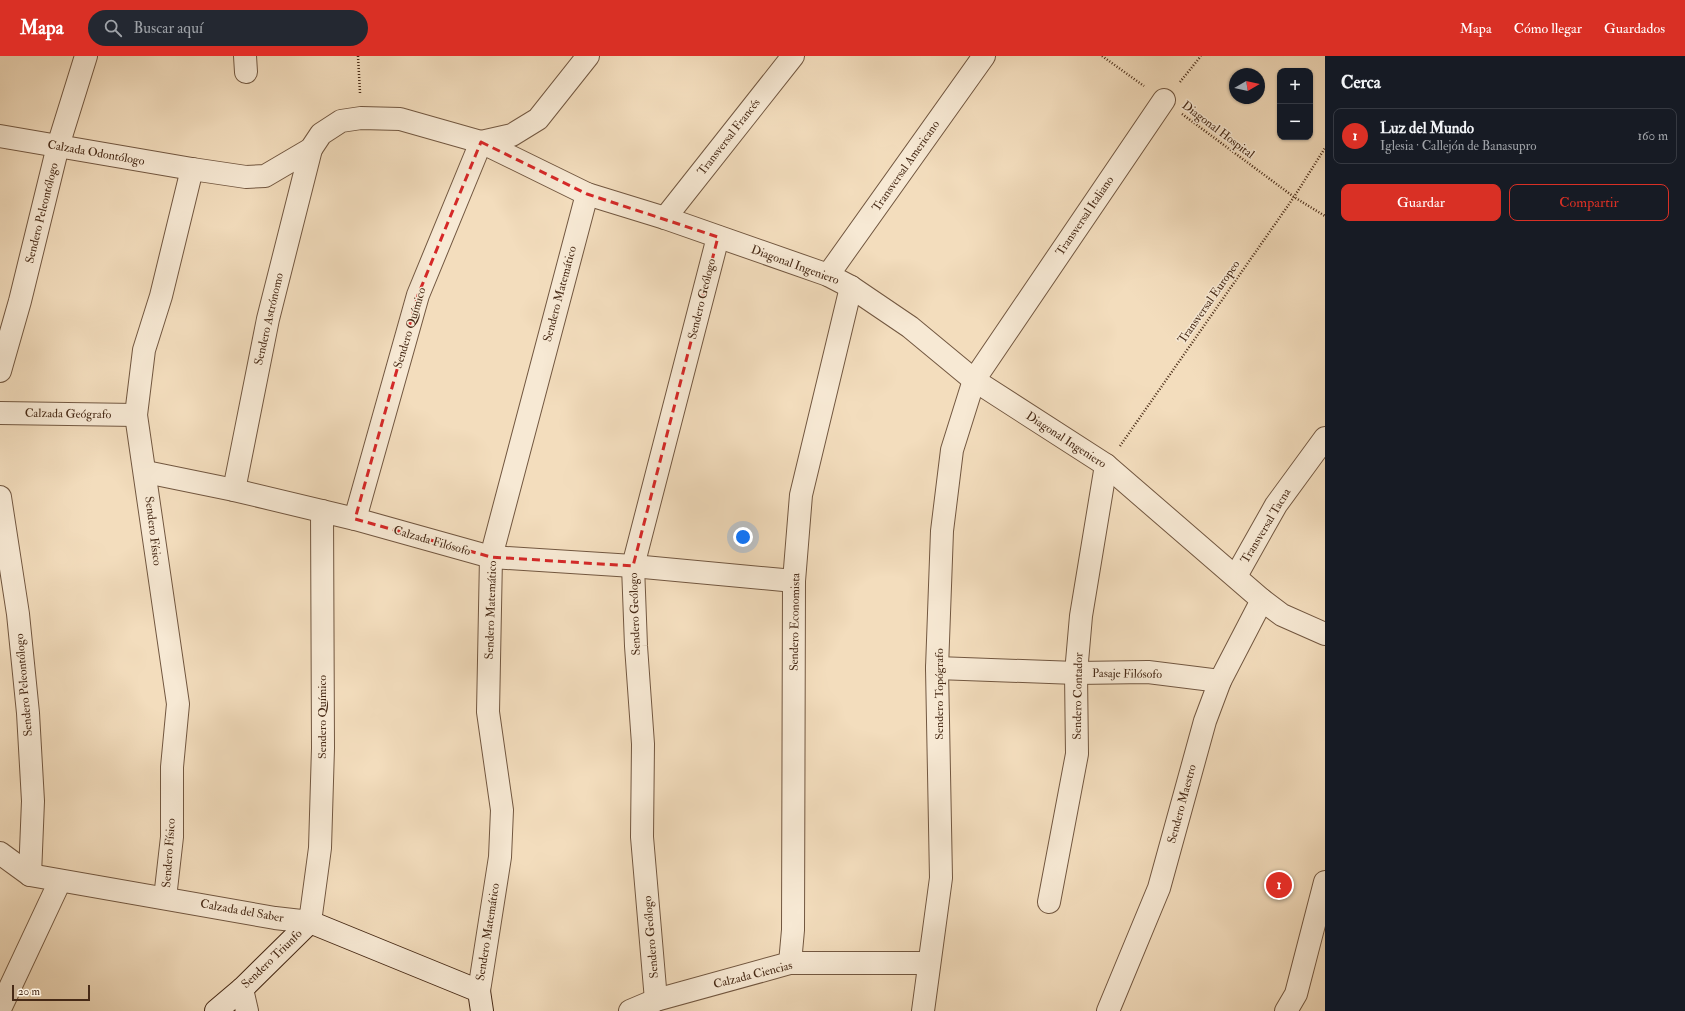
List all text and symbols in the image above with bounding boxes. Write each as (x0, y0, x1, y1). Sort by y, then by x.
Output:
search box (88, 10, 368, 46)
text: Mapa (20, 16, 64, 40)
icon: search (102, 17, 124, 39)
text: Buscar aquí (134, 19, 203, 38)
text: Mapa (1460, 20, 1492, 37)
text: Cómo llegar (1514, 20, 1582, 37)
text: Guardados (1604, 20, 1665, 37)
north arrow (1229, 68, 1265, 104)
map controls (1277, 68, 1313, 140)
button: + (1277, 68, 1313, 104)
text: Cerca (1341, 72, 1381, 93)
street label: Transversal Francés (694, 96, 764, 178)
street label: Diagonal Hospital (1179, 98, 1257, 162)
button: − (1277, 104, 1313, 140)
street label: Transversal Americano (869, 117, 943, 214)
text: Luz del Mundo (1380, 119, 1474, 138)
text: 1 (1353, 128, 1357, 144)
text: 160 m (1637, 128, 1668, 144)
street label: Calzada Odontólogo (46, 137, 146, 169)
text: Iglesia · Callejón de Banasupro (1380, 138, 1536, 154)
street label: Sendero Peleontólogo (22, 161, 62, 265)
street label: Transversal Italiano (1053, 173, 1117, 259)
button: Guardar (1341, 184, 1501, 221)
button: Compartir (1509, 184, 1669, 221)
street label: Diagonal Ingeniero (749, 242, 841, 288)
street label: Sendero Matemático (540, 244, 580, 344)
street label: Sendero Geólogo (685, 257, 719, 341)
street label: Transversal Europeo (1175, 257, 1243, 347)
street label: Sendero Astrónomo (251, 271, 287, 367)
street label: Sendero Químico (391, 285, 430, 370)
street label: Calzada Geógrafo (25, 406, 112, 422)
street label: Diagonal Ingeniero (1023, 408, 1109, 472)
street label: Transversal Tacna (1238, 485, 1295, 566)
street label: Sendero Físico (141, 496, 165, 567)
street label: Calzada Filósofo (392, 523, 473, 559)
your location (733, 527, 753, 547)
street label: Sendero Matemático (482, 560, 500, 660)
street label: Sendero Geólogo (626, 572, 644, 656)
street label: Sendero Economista (787, 572, 803, 671)
street label: Sendero Peleontólogo (12, 633, 36, 737)
street label: Sendero Topógrafo (932, 648, 947, 740)
street label: Sendero Contador (1070, 652, 1086, 740)
street label: Pasaje Filósofo (1092, 666, 1162, 682)
street label: Sendero Químico (315, 675, 330, 759)
street label: Sendero Maestro (1164, 763, 1200, 845)
street label: Sendero Físico (159, 818, 179, 888)
pin: 1 (1266, 870, 1292, 900)
street label: Sendero Matemático (473, 882, 503, 982)
street label: Sendero Geólogo (640, 895, 662, 979)
street label: Calzada del Saber (199, 896, 285, 926)
street label: Sendero Triunfo (238, 926, 306, 992)
street label: Calzada Ciencias (712, 958, 794, 992)
scale bar (12, 983, 90, 1002)
text: 20 m (18, 985, 40, 998)

